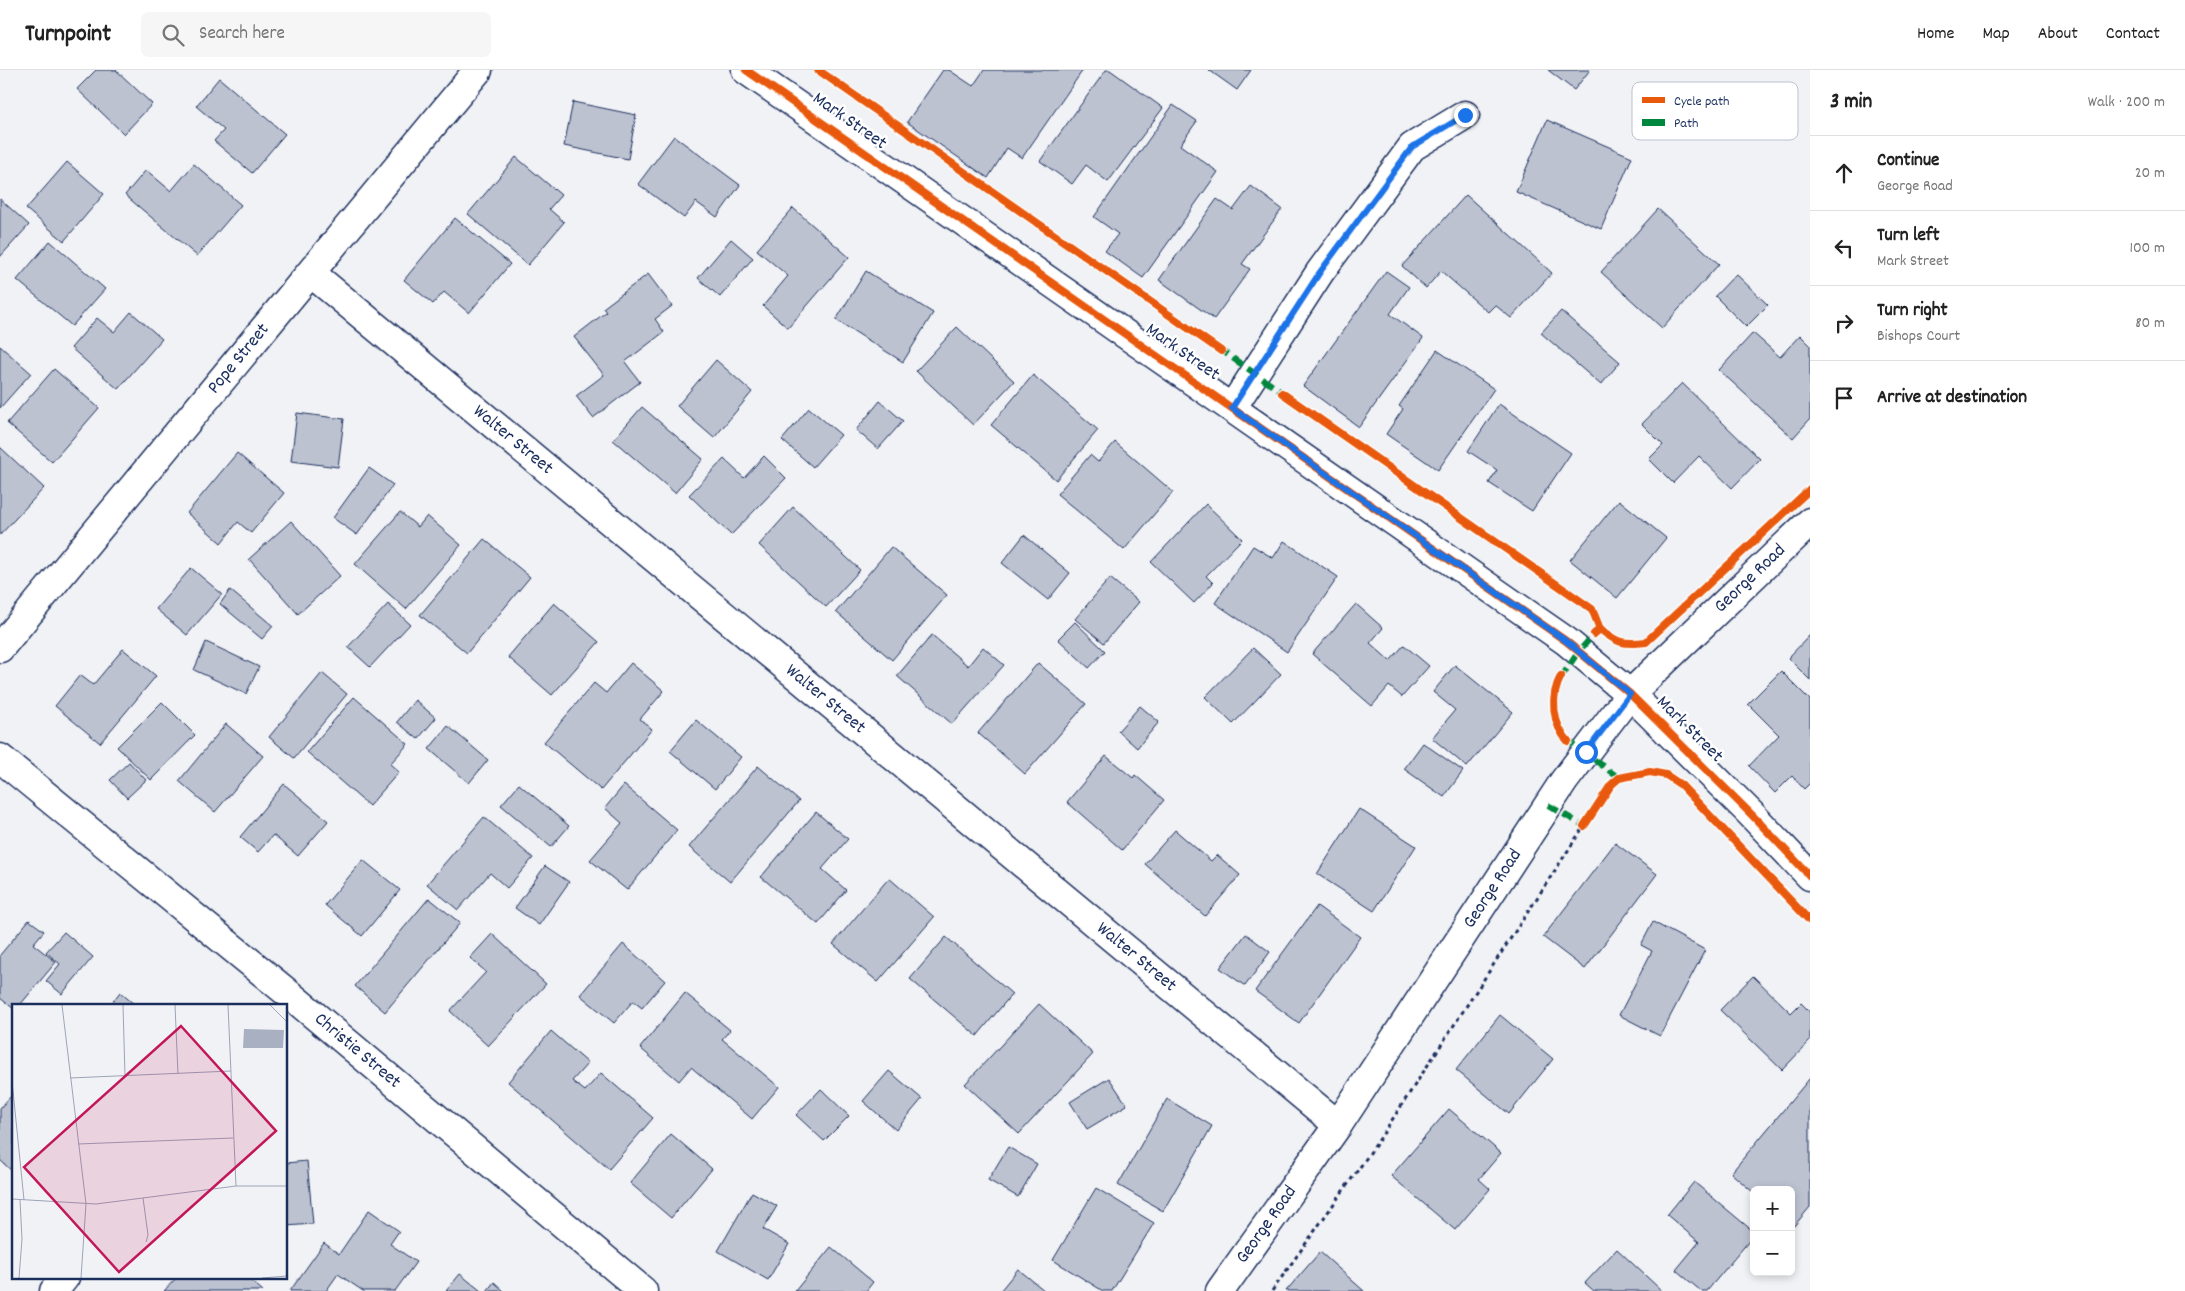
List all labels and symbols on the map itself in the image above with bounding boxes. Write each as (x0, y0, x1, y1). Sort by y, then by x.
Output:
legend (1632, 82, 1798, 140)
street label: Mark Street (806, 86, 892, 158)
text: Cycle path (1674, 92, 1730, 112)
route end (1454, 104, 1477, 127)
text: Path (1674, 114, 1699, 134)
street label: Mark Street (1139, 317, 1225, 389)
street label: Pope Street (202, 318, 276, 400)
street label: Walter Street (467, 399, 559, 482)
street label: George Road (1708, 538, 1792, 620)
street label: Walter Street (779, 658, 871, 741)
street label: Mark Street (1649, 690, 1729, 770)
route start (1575, 741, 1598, 764)
street label: George Road (1457, 844, 1529, 934)
street label: Walter Street (1090, 916, 1182, 999)
inset map (12, 1004, 288, 1278)
street label: Christie Street (308, 1007, 406, 1096)
street label: George Road (1230, 1180, 1304, 1270)

